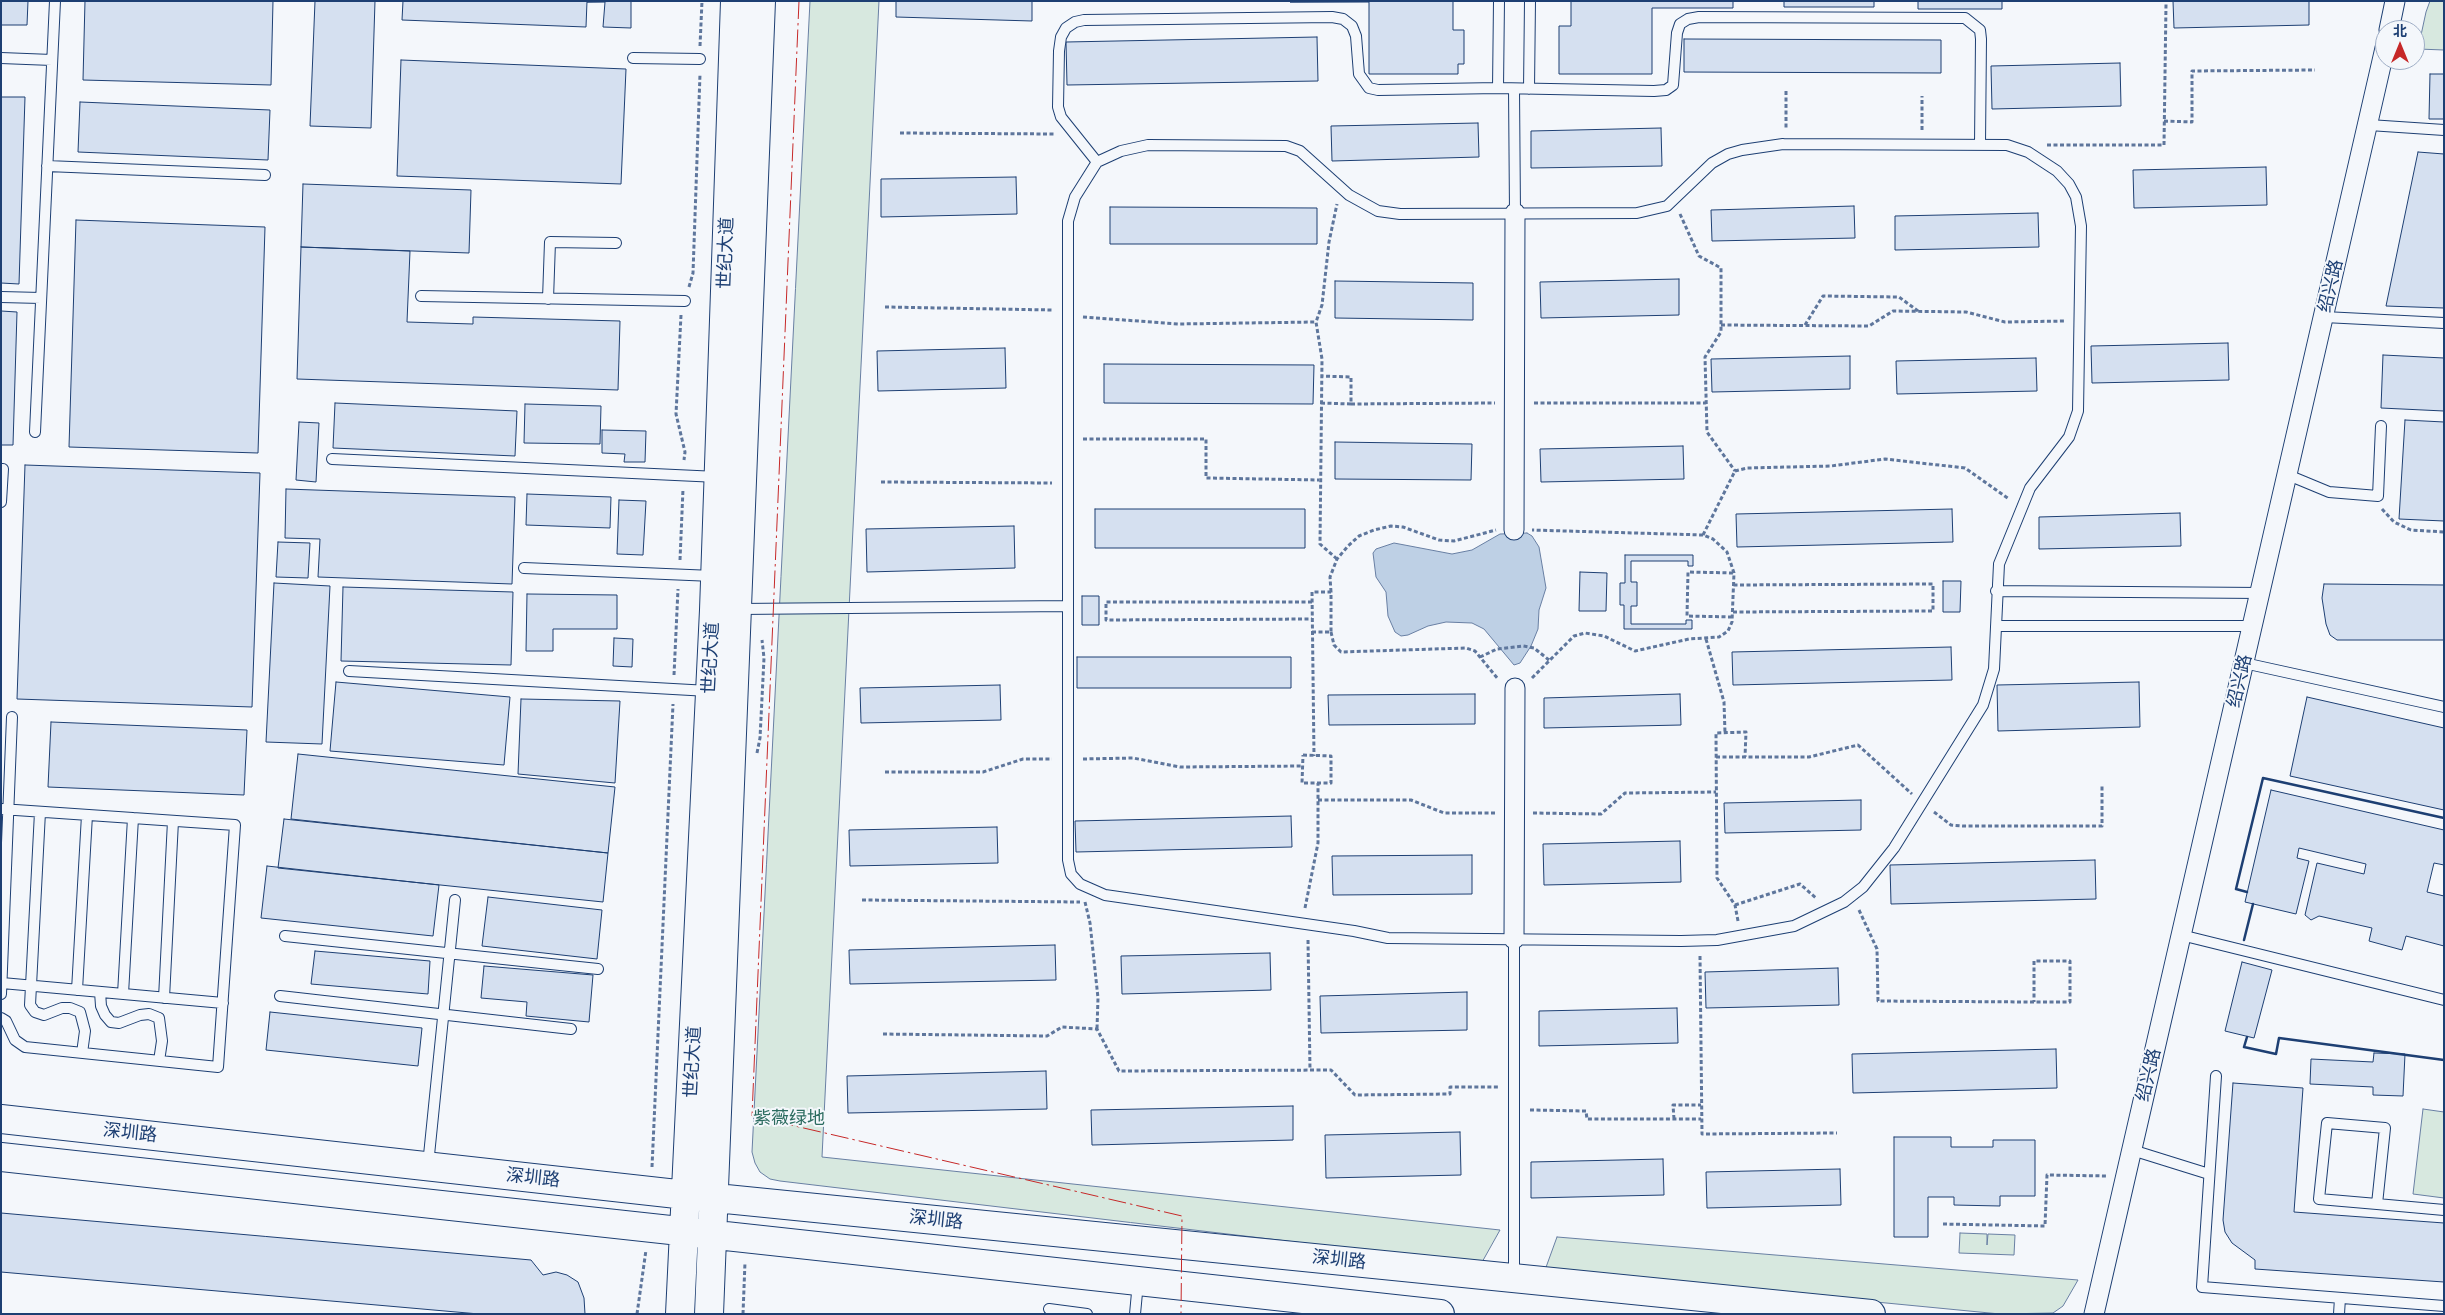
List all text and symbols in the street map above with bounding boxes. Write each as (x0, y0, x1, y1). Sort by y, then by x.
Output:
north arrow (2375, 20, 2425, 70)
text: 北 (2393, 22, 2407, 40)
street label: 世纪大道 (714, 217, 738, 289)
street label: 绍兴路 (2314, 257, 2348, 315)
street label: 世纪大道 (698, 621, 724, 695)
street label: 绍兴路 (2223, 652, 2257, 710)
street label: 世纪大道 (680, 1025, 706, 1099)
street label: 绍兴路 (2132, 1046, 2166, 1104)
park label: 紫薇绿地 (753, 1108, 825, 1130)
street label: 深圳路 (102, 1119, 158, 1147)
street label: 深圳路 (505, 1164, 561, 1192)
street label: 深圳路 (908, 1206, 964, 1234)
street label: 深圳路 (1311, 1246, 1367, 1274)

